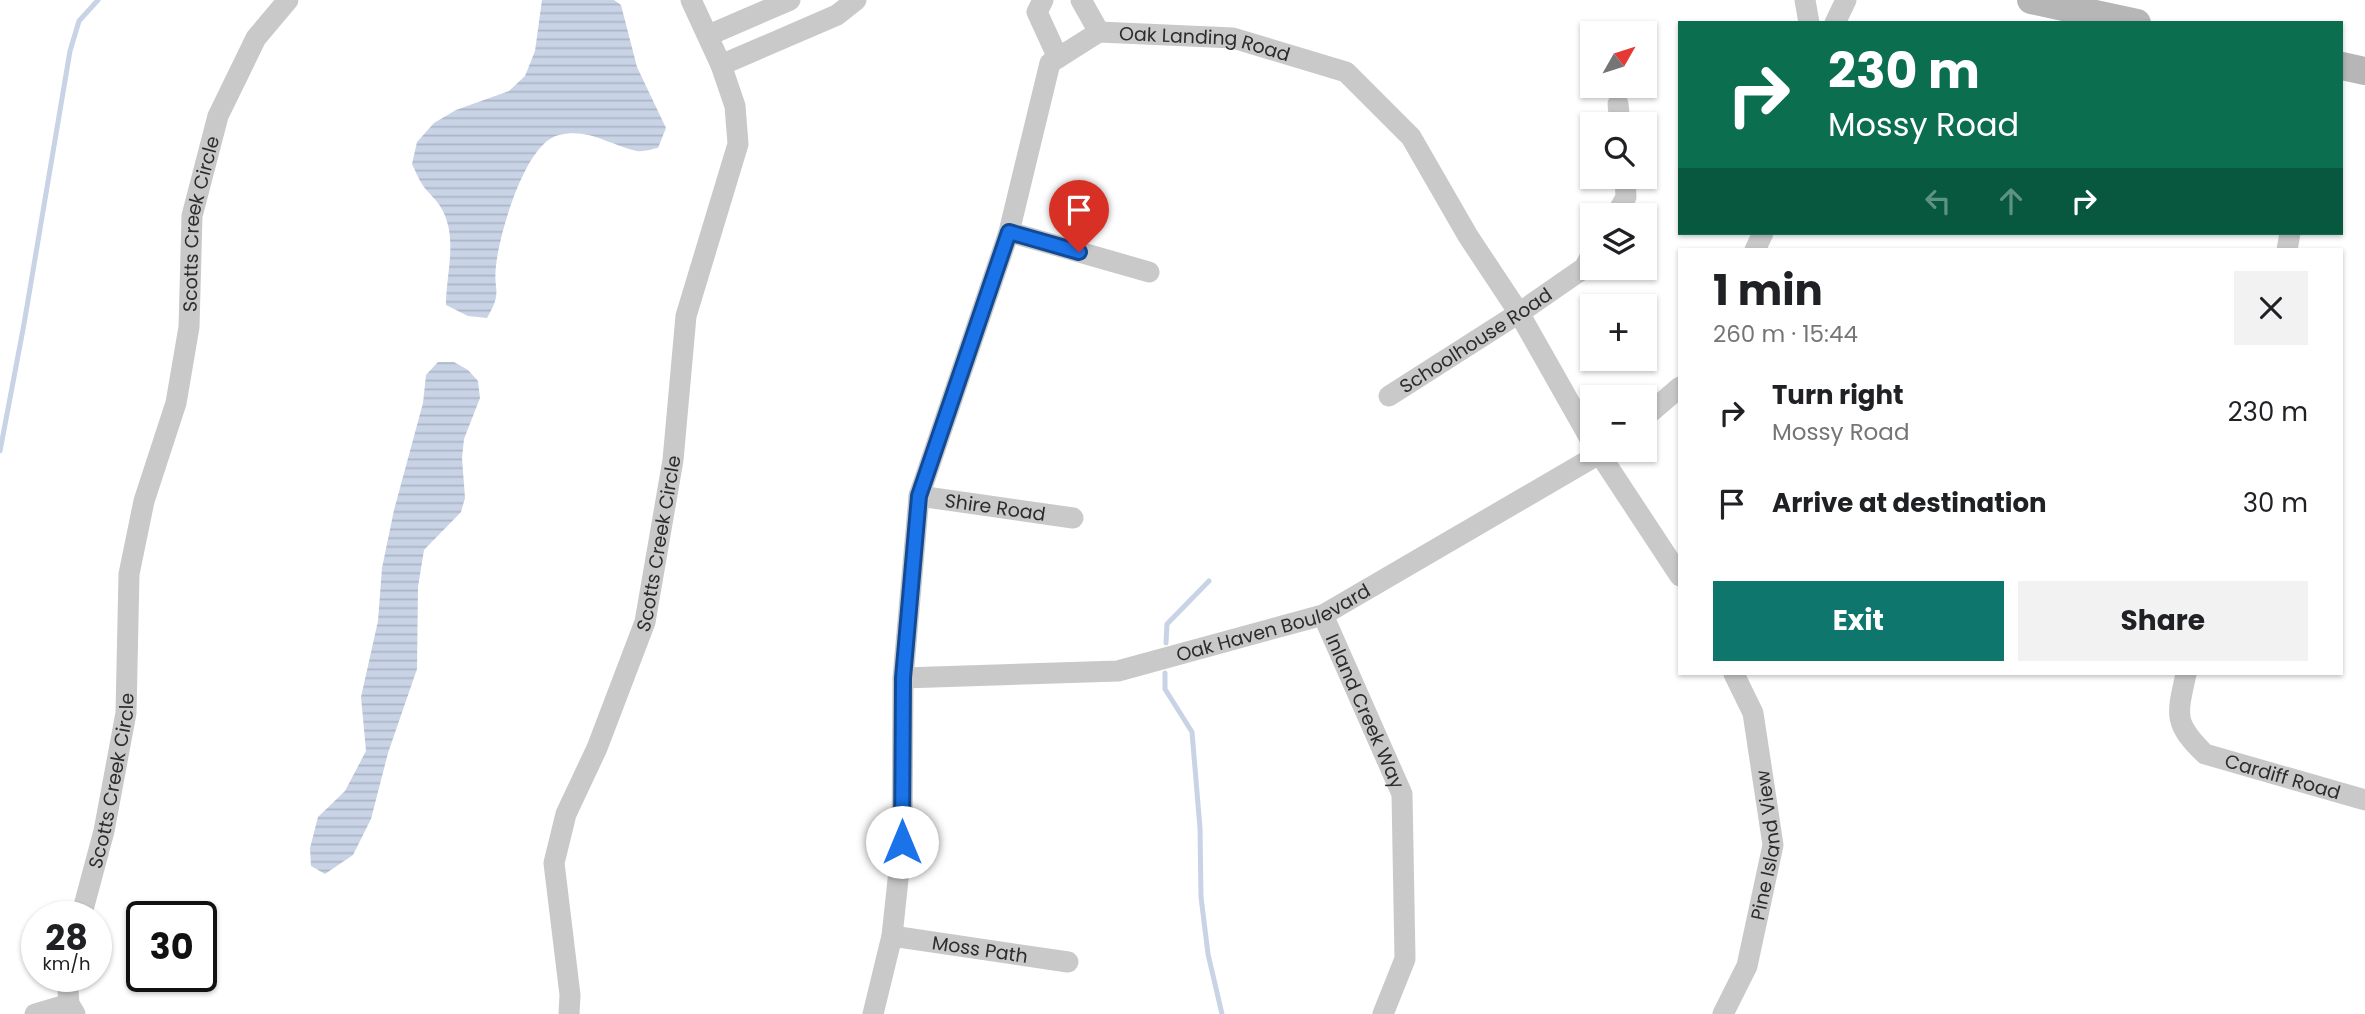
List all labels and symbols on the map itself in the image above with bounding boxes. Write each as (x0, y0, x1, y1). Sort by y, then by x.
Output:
street label: Oak Landing Road (1119, 19, 1293, 68)
north arrow (1580, 21, 1657, 98)
street label: Scotts Creek Circle (176, 133, 226, 312)
pin (1049, 180, 1109, 252)
street label: Schoolhouse Road (1394, 281, 1557, 399)
street label: Scotts Creek Circle (629, 453, 687, 636)
street label: Shire Road (943, 486, 1047, 527)
street label: Oak Haven Boulevard (1173, 577, 1375, 668)
street label: Inland Creek Way (1319, 629, 1412, 793)
street label: Scotts Creek Circle (81, 693, 140, 871)
street label: Cardiff Road (2222, 747, 2344, 806)
street label: Pine Island View (1744, 768, 1786, 923)
position arrow (865, 805, 939, 879)
speed limit sign: 30 (126, 901, 217, 992)
street label: Moss Path (930, 929, 1030, 969)

